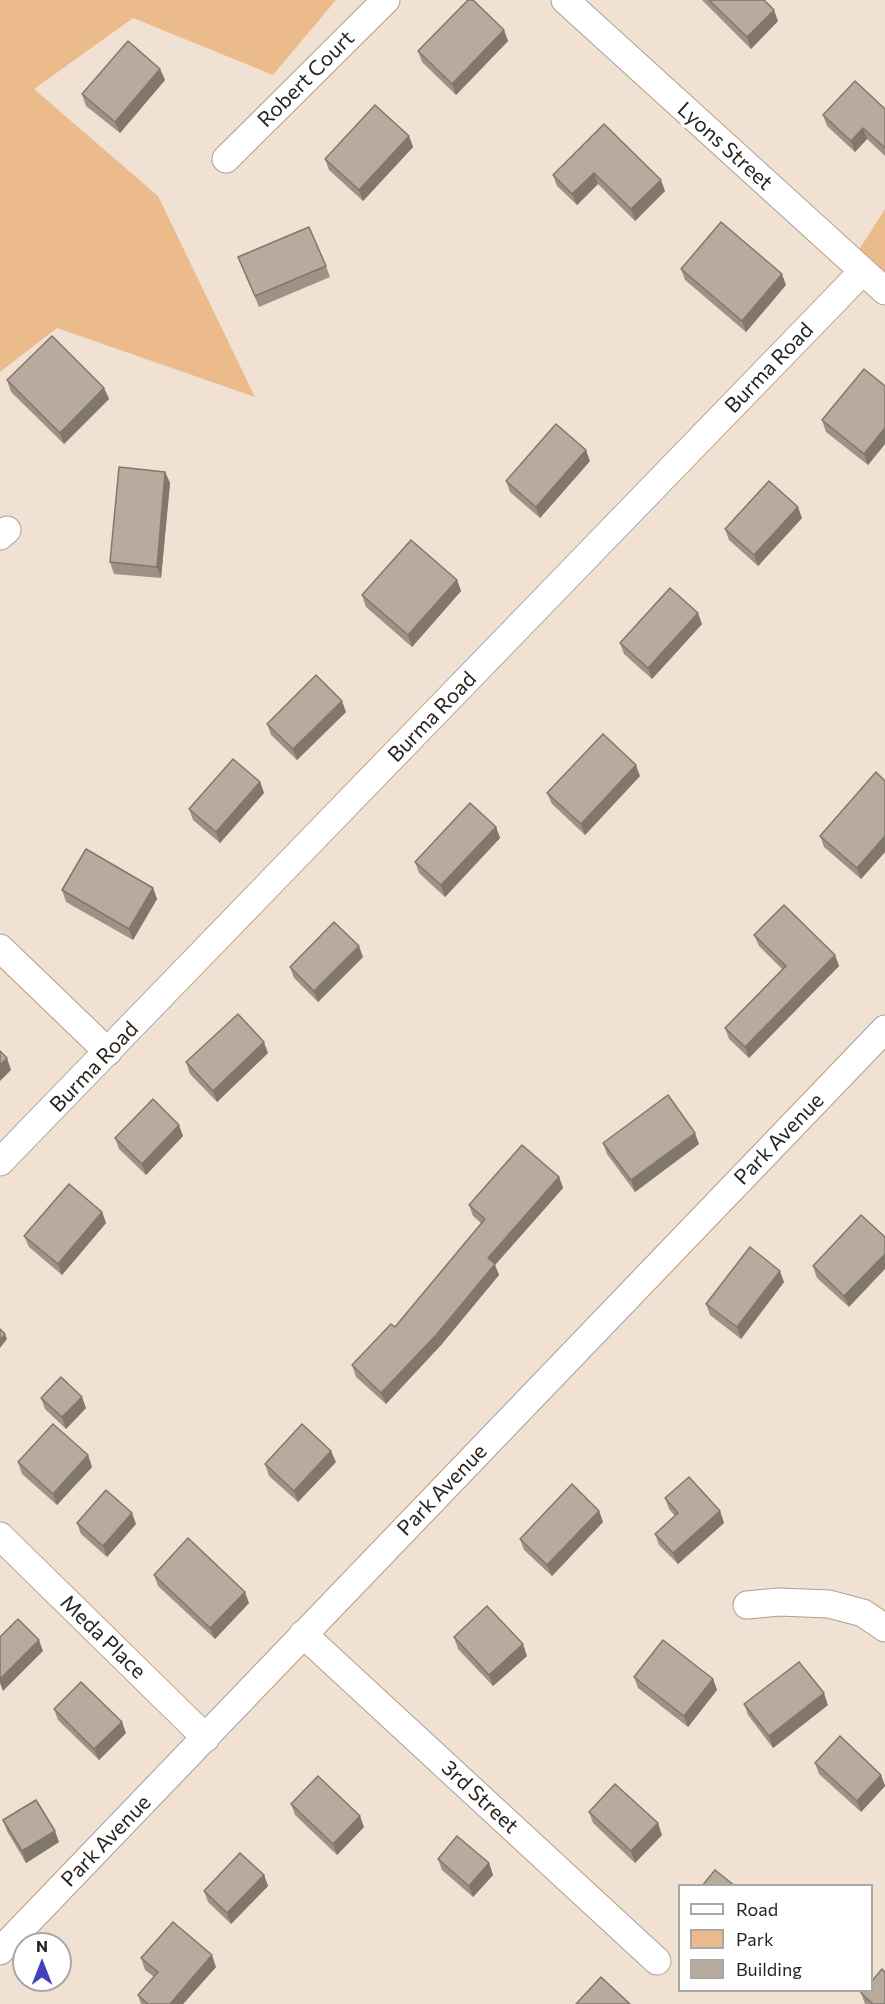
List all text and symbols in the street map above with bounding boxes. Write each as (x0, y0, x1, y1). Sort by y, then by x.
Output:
street label: Robert Court (253, 26, 359, 132)
street label: Lyons Street (672, 97, 778, 195)
street label: Burma Road (720, 318, 818, 418)
street label: Burma Road (383, 667, 481, 767)
street label: Burma Road (45, 1017, 143, 1117)
street label: Park Avenue (729, 1088, 829, 1190)
street label: Park Avenue (392, 1439, 492, 1541)
street label: Meda Place (55, 1590, 151, 1684)
street label: 3rd Street (436, 1755, 524, 1839)
street label: Park Avenue (56, 1790, 156, 1892)
legend (678, 1884, 873, 1992)
text: Road (736, 1898, 778, 1920)
text: Park (736, 1928, 774, 1950)
north arrow (12, 1932, 72, 1992)
text: N (36, 1936, 48, 1955)
text: Building (736, 1958, 802, 1980)

